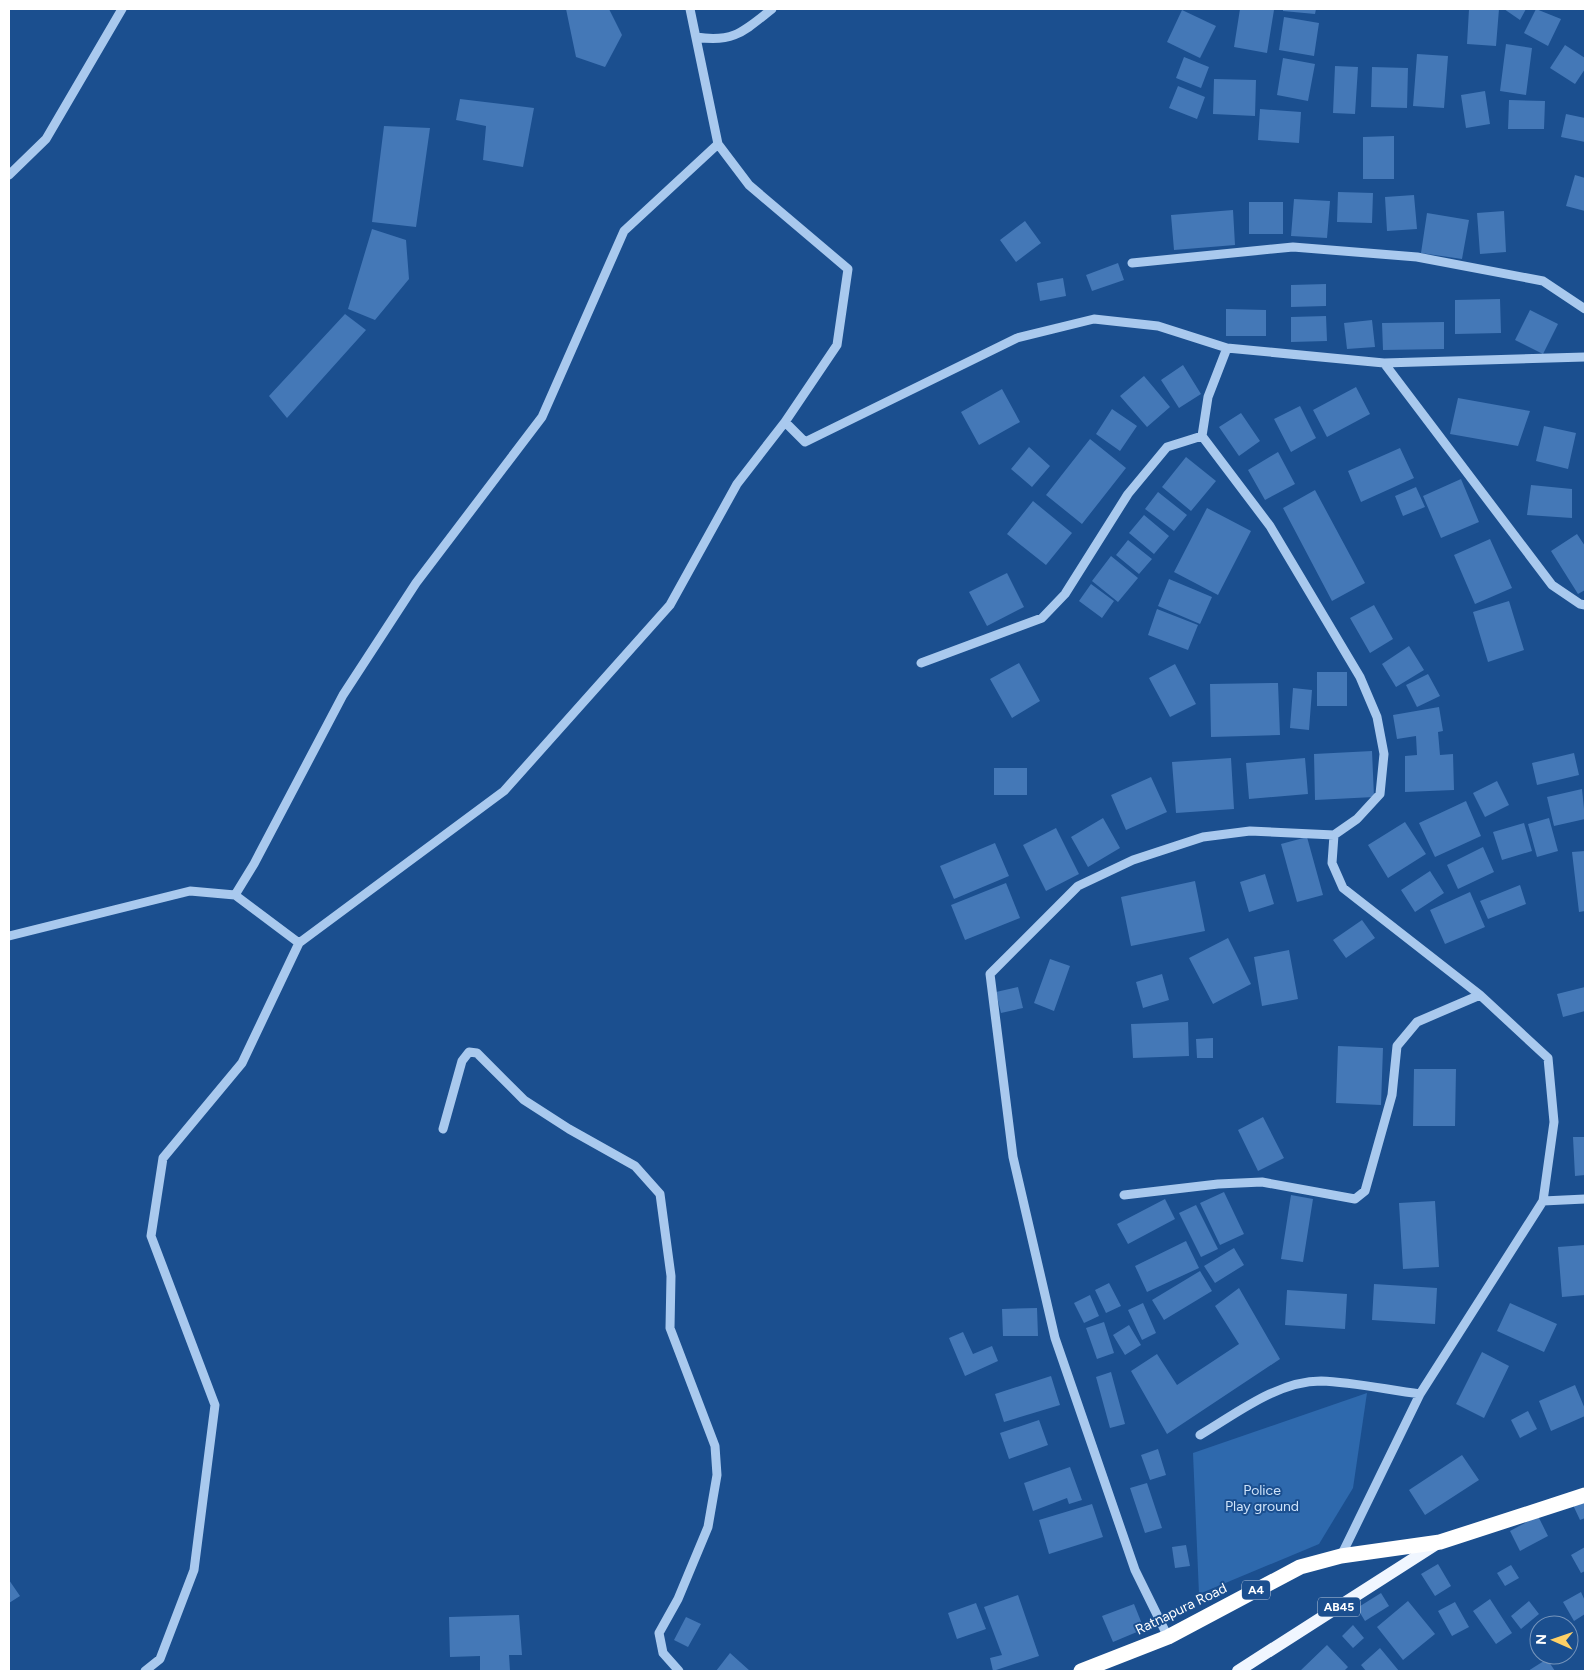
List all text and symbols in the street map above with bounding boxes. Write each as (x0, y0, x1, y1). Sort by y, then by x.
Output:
park label: Police Play ground (1225, 1482, 1299, 1515)
street label: Ratnapura Road (1132, 1579, 1230, 1639)
road number: A4 (1242, 1580, 1270, 1600)
road number: AB45 (1318, 1598, 1360, 1616)
north arrow (1529, 1615, 1579, 1665)
text: N (1533, 1634, 1550, 1645)

